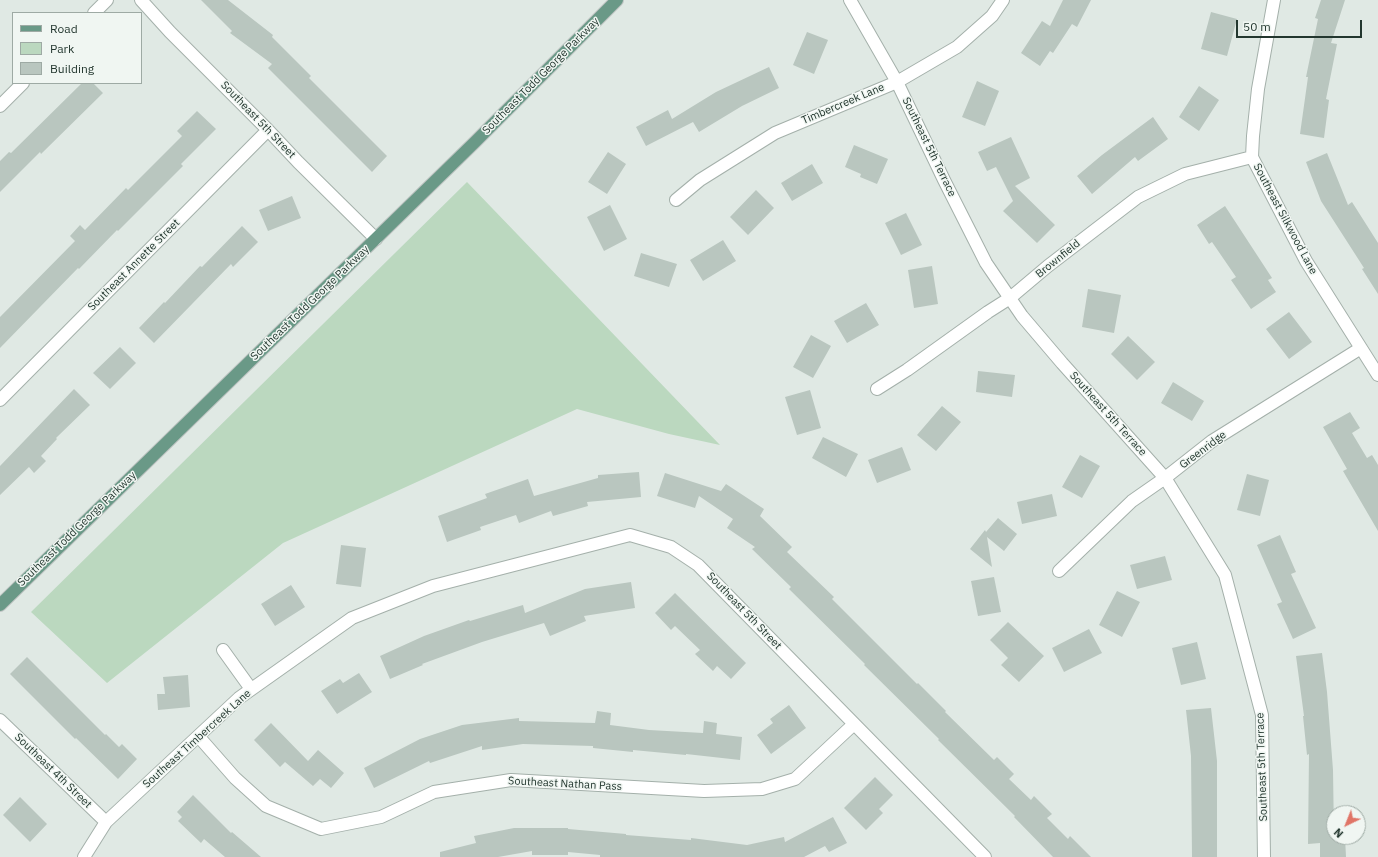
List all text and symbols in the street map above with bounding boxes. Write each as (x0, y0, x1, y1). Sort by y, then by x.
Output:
legend (12, 12, 142, 84)
scale bar (1238, 12, 1364, 38)
street label: Southeast Todd George Parkway (480, 15, 602, 137)
text: 50 m (1243, 19, 1271, 34)
text: Road (50, 21, 78, 36)
text: Park (50, 41, 74, 56)
text: Building (50, 61, 94, 76)
street label: Southeast 5th Street (218, 79, 298, 161)
street label: Timbercreek Lane (800, 81, 886, 127)
street label: Southeast 5th Terrace (899, 95, 959, 199)
street label: Southeast Silkwood Lane (1250, 161, 1320, 277)
street label: Southeast Annette Street (85, 216, 183, 314)
street label: Brownfield (1033, 237, 1083, 281)
street label: Southeast Todd George Parkway (248, 243, 372, 363)
street label: Southeast 5th Terrace (1067, 369, 1149, 459)
street label: Greenridge (1177, 428, 1229, 472)
street label: Southeast Todd George Parkway (15, 469, 139, 589)
street label: Southeast 5th Street (704, 570, 784, 652)
street label: Southeast Timbercreek Lane (140, 687, 254, 791)
street label: Southeast 5th Terrace (1254, 712, 1270, 822)
street label: Southeast 4th Street (12, 731, 94, 811)
street label: Southeast Nathan Pass (508, 774, 622, 794)
north arrow (1326, 805, 1366, 845)
text: N (1331, 825, 1346, 841)

